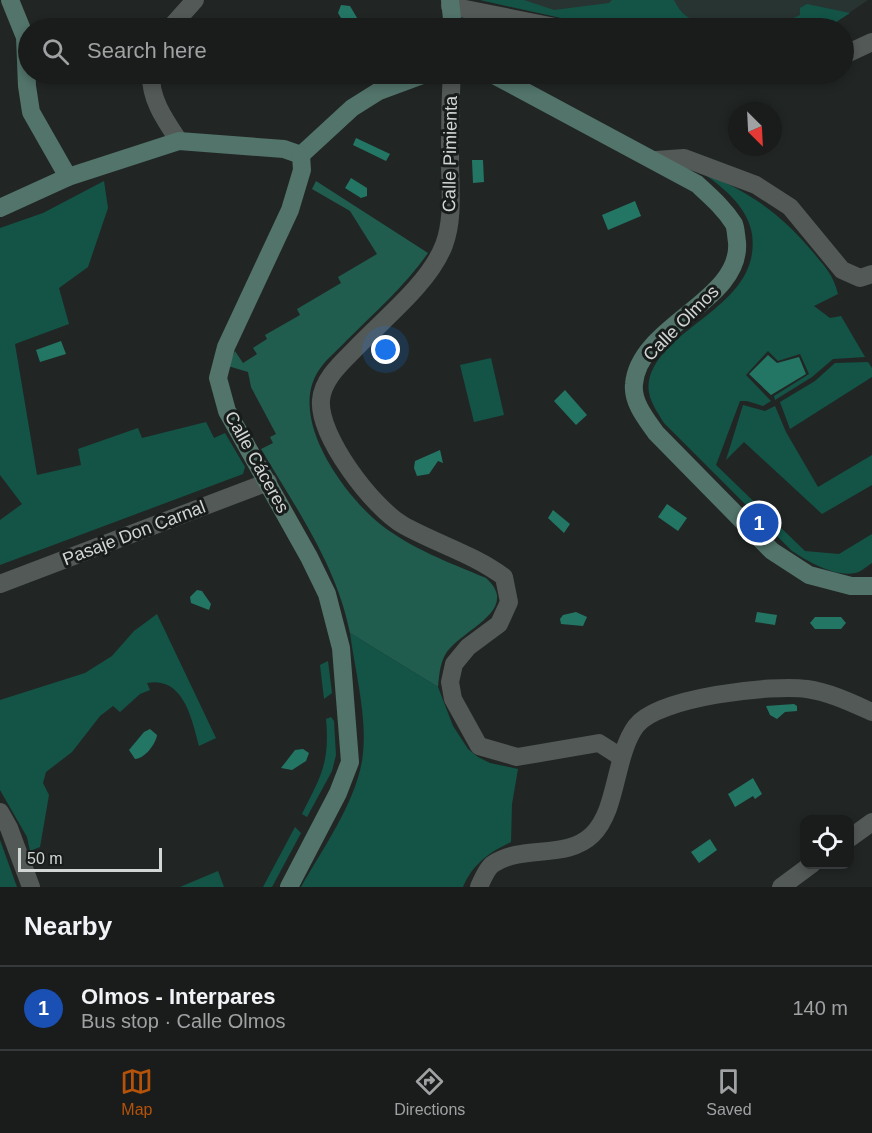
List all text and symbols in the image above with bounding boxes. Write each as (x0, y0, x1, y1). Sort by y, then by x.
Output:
search box (18, 18, 854, 84)
icon: search (39, 35, 72, 68)
text: Search here (87, 38, 207, 63)
street label: Calle Pimienta (439, 95, 461, 212)
north arrow (728, 102, 782, 156)
street label: Calle Olmos (639, 281, 723, 365)
your location (371, 335, 400, 364)
street label: Calle Cáceres (221, 408, 293, 516)
street label: Pasaje Don Carnal (60, 497, 208, 569)
pin: 1 (740, 500, 778, 546)
map controls (800, 815, 854, 869)
button: locate (800, 815, 854, 869)
scale bar (18, 845, 162, 872)
text: 50 m (27, 850, 63, 867)
text: Nearby (24, 911, 112, 941)
text: Olmos - Interpares (81, 984, 275, 1009)
text: 1 (38, 997, 49, 1019)
text: 140 m (792, 997, 848, 1019)
text: Bus stop · Calle Olmos (81, 1010, 286, 1032)
tab: Map (120, 1065, 153, 1119)
tab: Directions (394, 1065, 465, 1119)
tab: Saved (706, 1065, 752, 1119)

